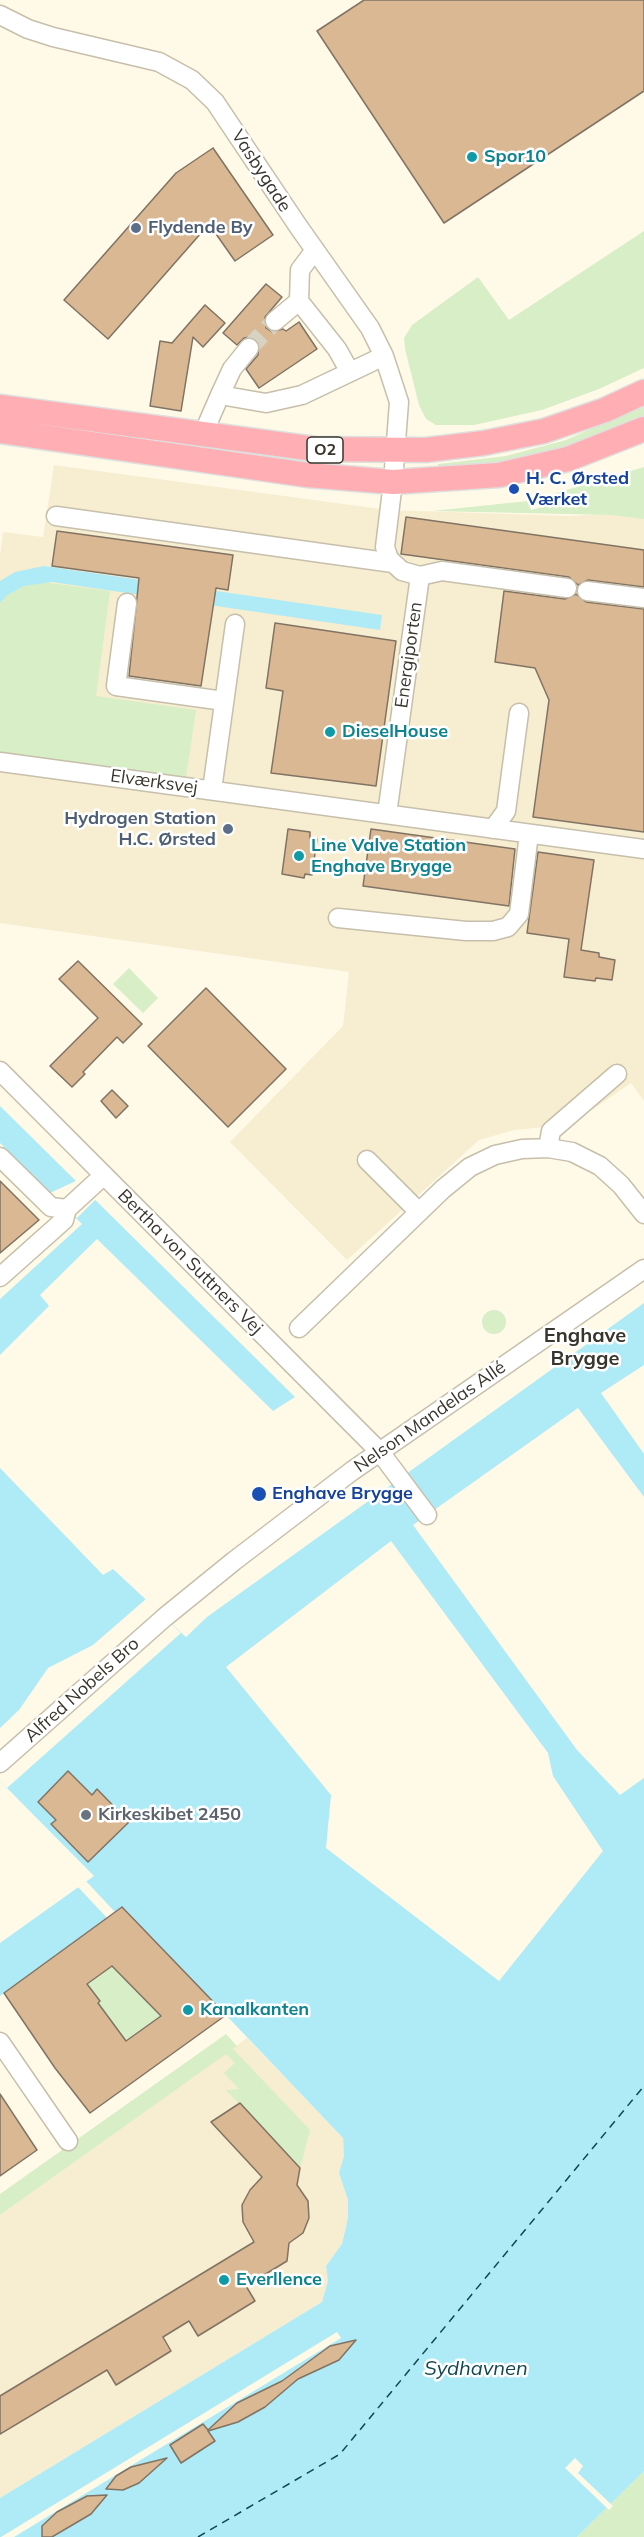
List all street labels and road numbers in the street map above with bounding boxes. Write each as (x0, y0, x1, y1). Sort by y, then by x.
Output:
street label: Vasbygade (226, 126, 296, 216)
road number: O2 (307, 437, 343, 463)
street label: Energiporten (391, 600, 427, 710)
street label: Elværksvej (109, 765, 199, 799)
street label: Bertha von Suttners Vej (113, 1185, 267, 1339)
street label: Nelson Mandelas Allé (350, 1357, 510, 1477)
street label: Alfred Nobels Bro (20, 1633, 144, 1747)

